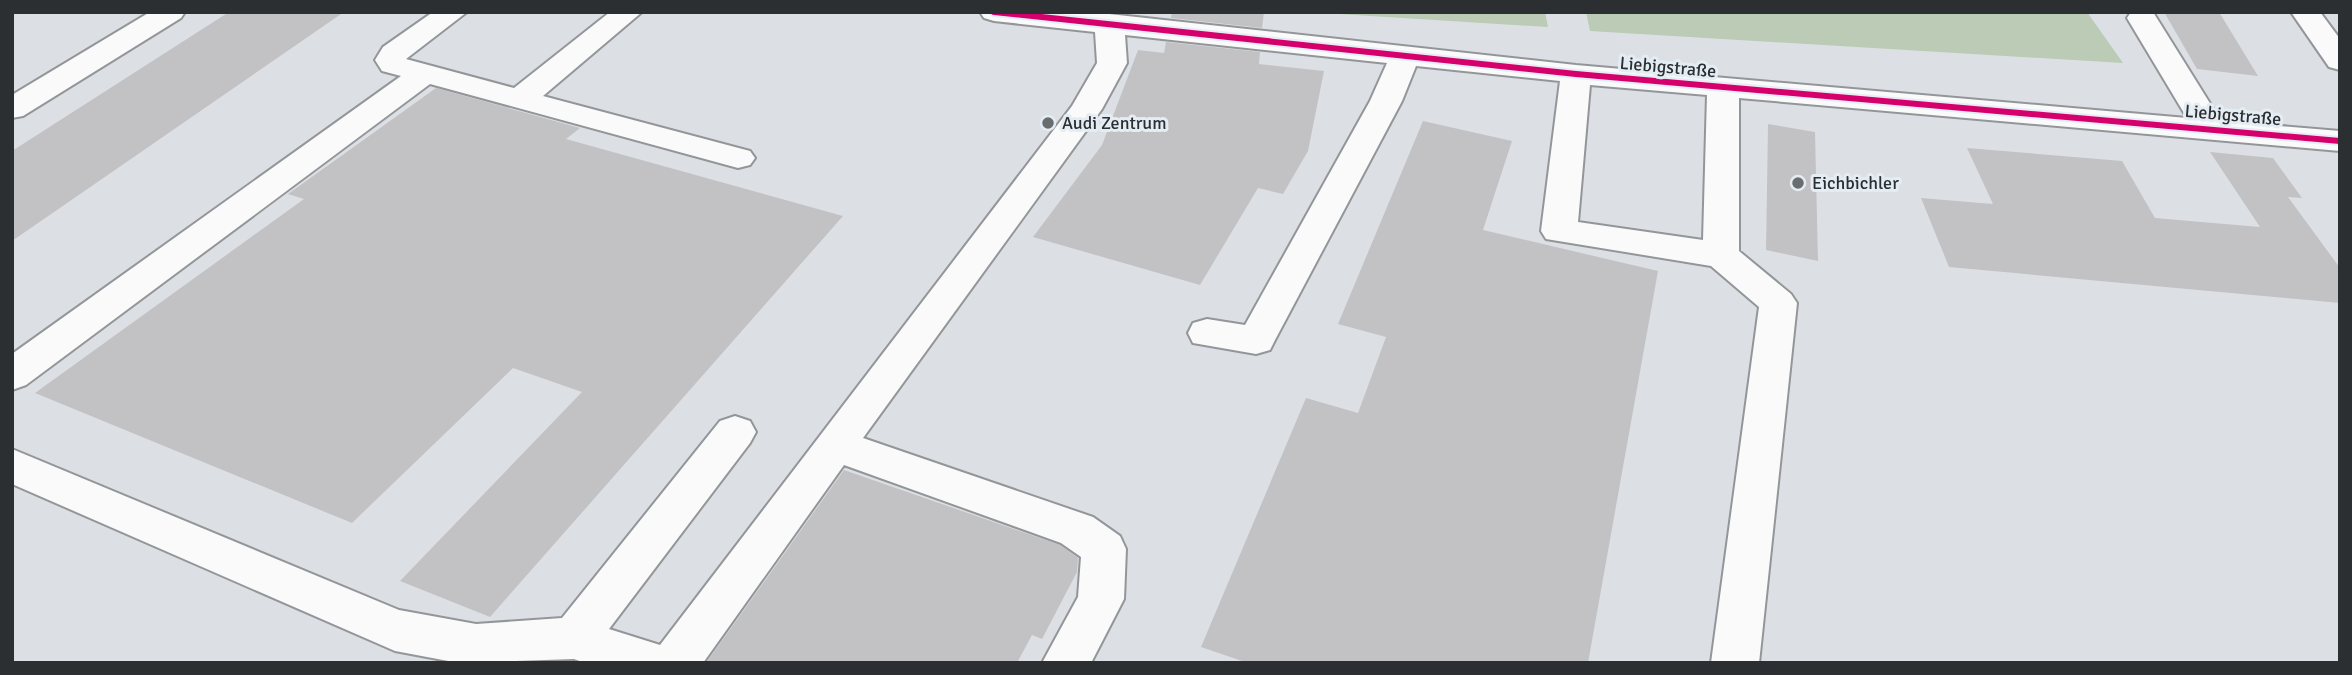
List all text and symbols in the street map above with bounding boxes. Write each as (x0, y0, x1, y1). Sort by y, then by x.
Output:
street label: Liebigstraße (1619, 52, 1717, 82)
street label: Liebigstraße (2184, 100, 2282, 130)
place label: Audi Zentrum (1062, 112, 1167, 134)
marker: Audi Zentrum (1040, 115, 1056, 131)
place label: Eichbichler (1812, 172, 1899, 194)
marker: Eichbichler (1790, 175, 1806, 191)

